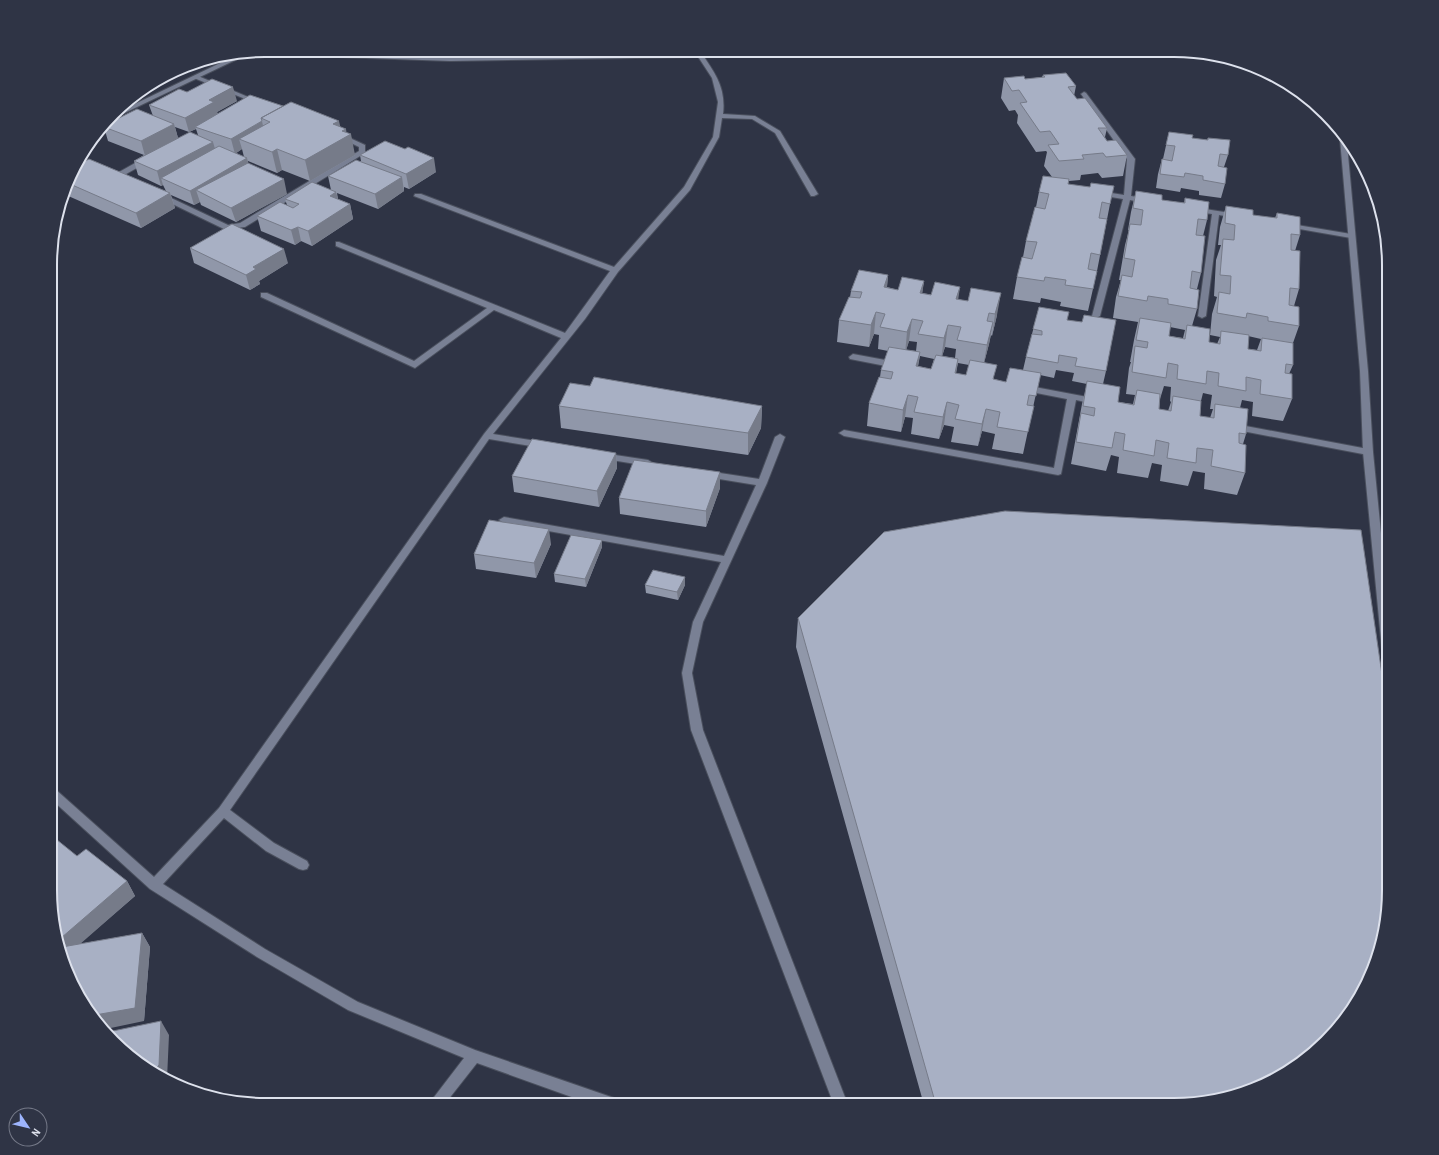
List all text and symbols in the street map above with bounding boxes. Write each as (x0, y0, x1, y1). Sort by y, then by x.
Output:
north arrow (8, 1107, 48, 1147)
text: N (29, 1126, 44, 1139)

